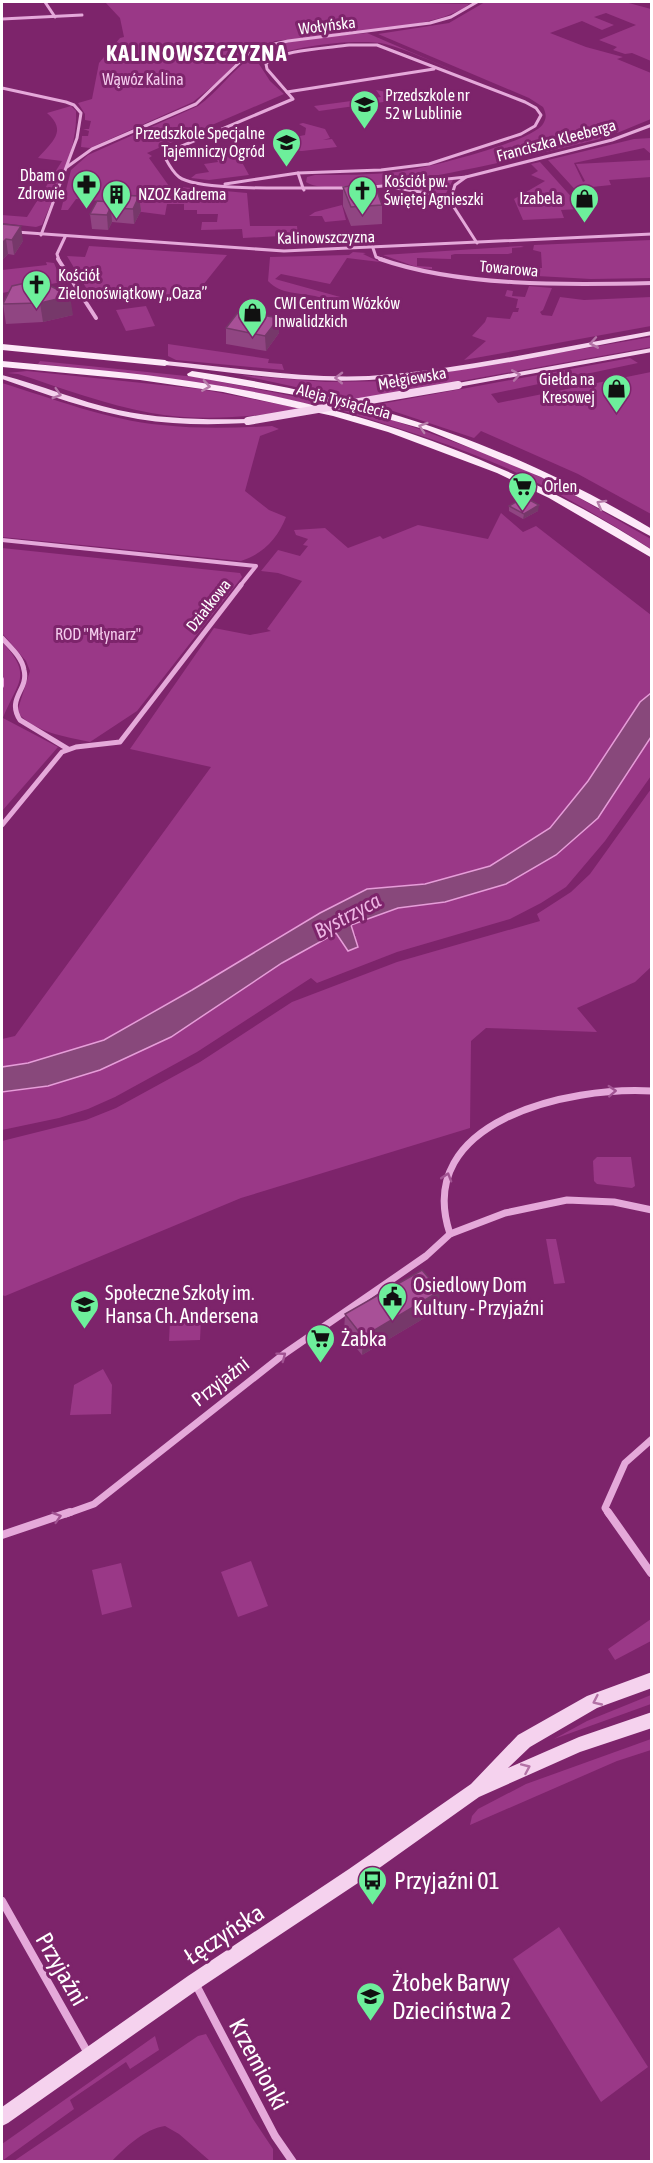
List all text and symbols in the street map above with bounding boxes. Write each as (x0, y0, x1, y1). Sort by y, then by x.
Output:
street label: Wołyńska (298, 13, 357, 38)
district label: KALINOWSZCZYZNA (106, 40, 288, 66)
park label: Wąwóz Kalina (102, 70, 184, 89)
place label: Przedszkole nr 52 w Lublinie (385, 86, 470, 122)
school or university icon: Przedszkole nr 52 w Lublinie (348, 88, 380, 130)
street label: Franciszka Kleeberga (494, 115, 618, 166)
place label: Przedszkole Specjalne Tajemniczy Ogród (135, 124, 265, 161)
school or university icon: Przedszkole Specjalne Tajemniczy Ogród (270, 126, 302, 168)
place label: Dbam o Zdrowie (18, 166, 65, 202)
pharmacy icon: Dbam o Zdrowie (70, 168, 102, 210)
place label: Kościół pw. Świętej Agnieszki (384, 172, 484, 209)
church icon: Kościół pw. Świętej Agnieszki (347, 174, 379, 216)
building icon: NZOZ Kadrema (101, 178, 133, 220)
shop icon: Izabela (568, 182, 600, 224)
place label: NZOZ Kadrema (138, 185, 227, 203)
place label: Izabela (519, 189, 563, 207)
street label: Kalinowszczyzna (277, 227, 375, 248)
street label: Towarowa (479, 256, 539, 280)
place label: Kościół Zielonoświątkowy „Oaza” (58, 266, 207, 303)
church icon: Kościół Zielonoświątkowy „Oaza” (21, 268, 53, 310)
place label: CWI Centrum Wózków Inwalidzkich (274, 294, 400, 330)
shop icon: CWI Centrum Wózków Inwalidzkich (237, 296, 269, 338)
one-way arrow (589, 336, 599, 349)
street label: Mełgiewska (376, 363, 448, 394)
one-way arrow (510, 369, 520, 382)
place label: Giełda na Kresowej (539, 370, 595, 407)
one-way arrow (334, 372, 343, 384)
shop icon: Giełda na Kresowej (600, 372, 632, 414)
one-way arrow (201, 380, 210, 392)
street label: Aleja Tysiąclecia (295, 380, 393, 423)
one-way arrow (52, 387, 62, 399)
one-way arrow (418, 422, 428, 435)
supermarket icon: Orlen (507, 470, 539, 512)
place label: Orlen (544, 477, 577, 495)
one-way arrow (597, 500, 607, 511)
street label: Działkowa (182, 575, 234, 635)
park label: ROD "Młynarz" (55, 625, 141, 644)
water label: Bystrzyca (310, 887, 385, 942)
one-way arrow (607, 1084, 616, 1097)
one-way arrow (440, 1172, 452, 1183)
place label: Osiedlowy Dom Kultury - Przyjaźni (413, 1273, 544, 1319)
public building icon: Osiedlowy Dom Kultury - Przyjaźni (376, 1280, 408, 1322)
place label: Społeczne Szkoły im. Hansa Ch. Andersena (105, 1281, 259, 1327)
school or university icon: Społeczne Szkoły im. Hansa Ch. Andersena (68, 1288, 100, 1330)
supermarket icon: Żabka (304, 1322, 336, 1364)
place label: Żabka (341, 1327, 387, 1350)
street label: Przyjaźni (187, 1351, 253, 1411)
one-way arrow (276, 1352, 287, 1363)
one-way arrow (51, 1511, 62, 1524)
one-way arrow (593, 1693, 604, 1705)
one-way arrow (520, 1763, 531, 1775)
bus stop icon: Przyjaźni 01 (357, 1864, 389, 1906)
place label: Przyjaźni 01 (394, 1867, 500, 1894)
street label: Łęczyńska (179, 1898, 269, 1970)
street label: Przyjaźni (30, 1928, 94, 2010)
place label: Żłobek Barwy Dzieciństwa 2 (392, 1969, 512, 2024)
school or university icon: Żłobek Barwy Dzieciństwa 2 (355, 1980, 387, 2022)
street label: Krzemionki (224, 2014, 294, 2114)

